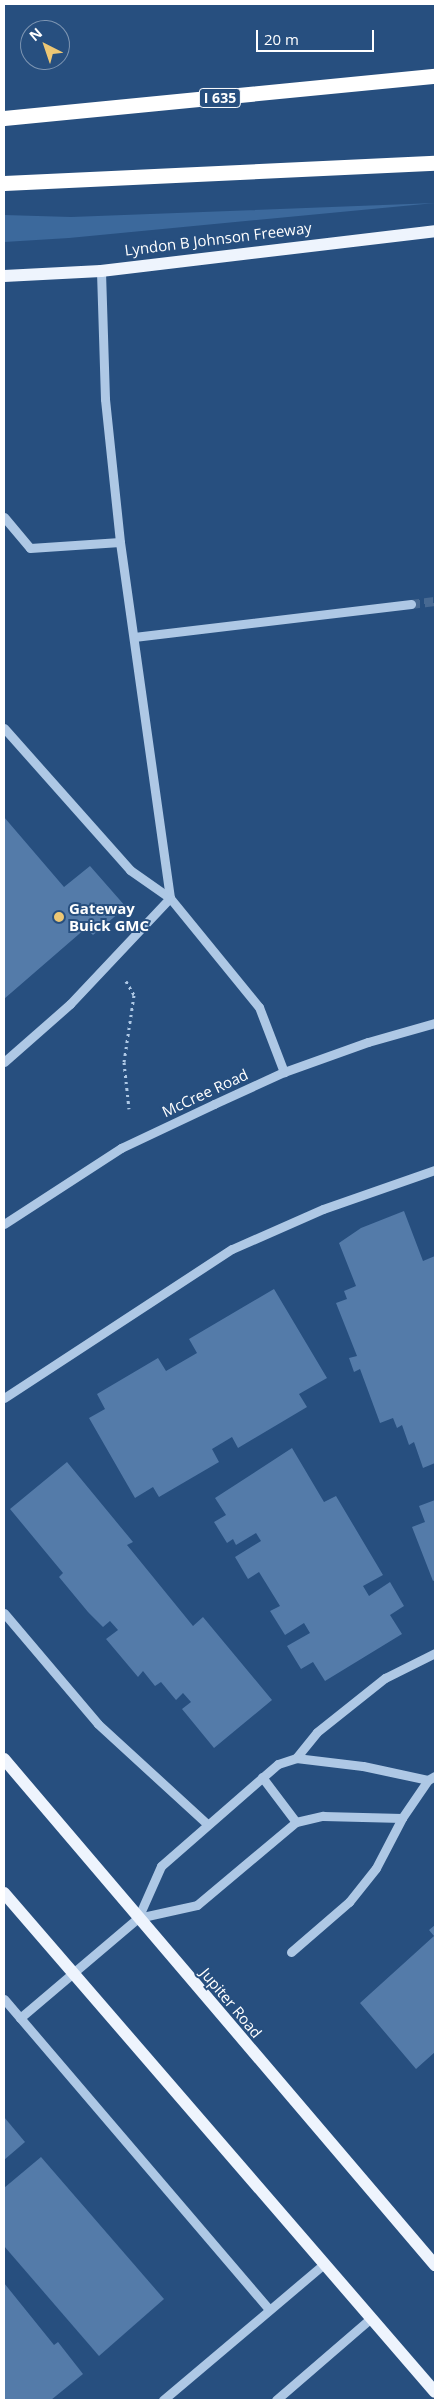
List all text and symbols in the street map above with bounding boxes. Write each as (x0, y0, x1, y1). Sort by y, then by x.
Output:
north arrow (20, 20, 70, 70)
scale bar (259, 20, 376, 52)
text: N (25, 23, 46, 45)
text: 20 m (264, 29, 299, 49)
road number: I 635 (199, 86, 241, 110)
street label: Lyndon B Johnson Freeway (123, 219, 313, 259)
place label: Gateway Buick GMC (69, 899, 149, 934)
marker: Gateway Buick GMC (53, 911, 65, 923)
street label: McCree Road (159, 1065, 251, 1121)
street label: Jupiter Road (197, 1964, 265, 2042)

